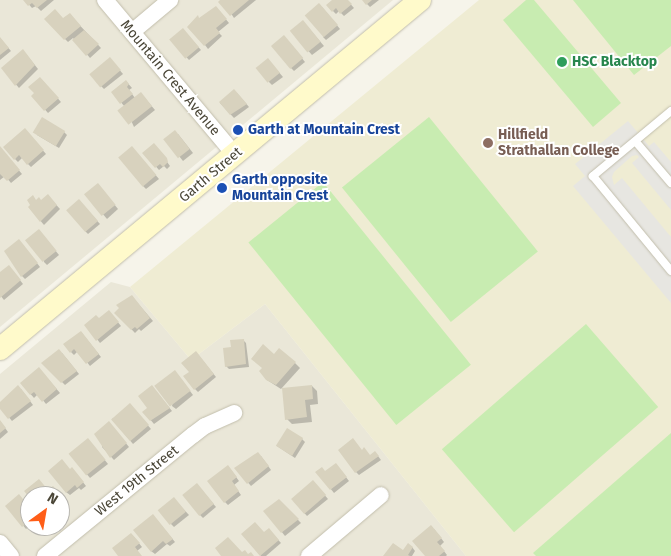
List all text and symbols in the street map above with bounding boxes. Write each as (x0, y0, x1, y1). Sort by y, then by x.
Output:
street label: Mountain Crest Avenue (117, 17, 223, 139)
place label: HSC Blacktop (572, 54, 657, 70)
marker: HSC Blacktop (556, 56, 568, 68)
place label: Garth at Mountain Crest (248, 122, 400, 138)
marker: Garth at Mountain Crest (232, 124, 244, 136)
place label: Hillfield Strathallan College (498, 127, 620, 160)
marker: Hillfield Strathallan College (482, 137, 494, 149)
street label: Garth Street (176, 144, 246, 206)
place label: Garth opposite Mountain Crest (232, 172, 328, 204)
marker: Garth opposite Mountain Crest (216, 182, 228, 194)
street label: West 19th Street (92, 442, 182, 520)
north arrow (20, 486, 70, 536)
text: N (44, 489, 61, 508)

